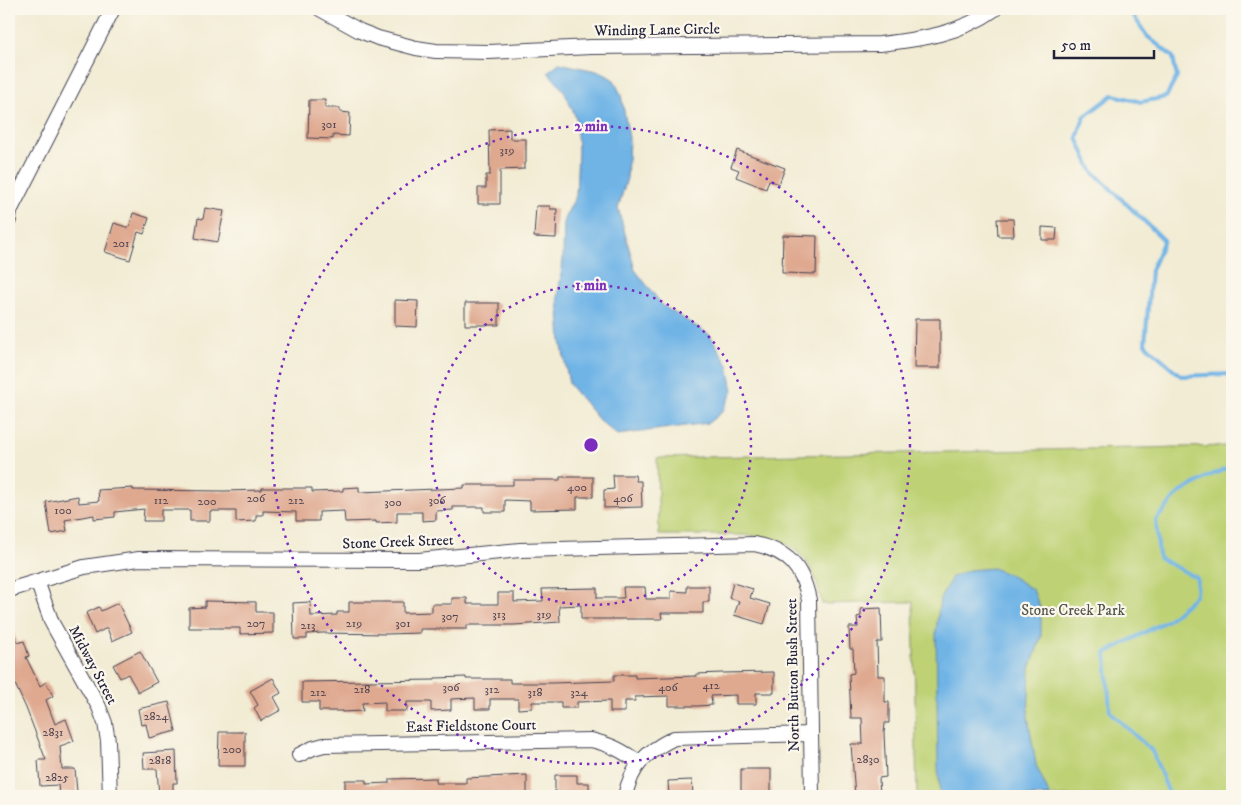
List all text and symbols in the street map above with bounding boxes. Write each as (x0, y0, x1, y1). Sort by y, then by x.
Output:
street label: Winding Lane Circle (593, 19, 720, 41)
scale bar (1054, 28, 1154, 60)
text: 50 m (1061, 36, 1091, 55)
house number: 301 (321, 117, 337, 132)
text: 2 min (574, 117, 608, 136)
house number: 319 (500, 143, 514, 158)
house number: 201 (113, 236, 129, 251)
text: 1 min (575, 276, 607, 295)
centre of rings (582, 436, 600, 454)
house number: 400 (567, 480, 587, 495)
house number: 206 (247, 491, 266, 506)
house number: 406 (613, 491, 634, 506)
house number: 112 (154, 493, 168, 508)
house number: 212 (288, 493, 304, 508)
house number: 306 (428, 493, 446, 508)
house number: 200 (198, 494, 216, 509)
house number: 300 (384, 495, 402, 510)
house number: 100 (54, 503, 72, 518)
street label: Stone Creek Street (342, 531, 454, 553)
street label: North Button Bush Street (782, 598, 804, 752)
park label: Stone Creek Park (1021, 601, 1125, 620)
house number: 313 (492, 607, 506, 622)
house number: 319 (537, 607, 551, 622)
house number: 307 (441, 609, 459, 624)
house number: 207 (247, 616, 265, 631)
house number: 219 (346, 616, 362, 631)
house number: 301 (395, 616, 411, 631)
house number: 213 (301, 618, 315, 633)
street label: Midway Street (64, 622, 122, 708)
house number: 412 (702, 678, 720, 693)
house number: 306 (442, 680, 460, 695)
house number: 406 (658, 680, 679, 695)
house number: 218 (354, 682, 370, 697)
house number: 312 (485, 682, 499, 697)
house number: 212 (310, 685, 326, 700)
house number: 318 (528, 685, 542, 700)
house number: 324 (570, 685, 589, 700)
house number: 2824 (144, 709, 169, 724)
street label: East Fieldstone Court (406, 715, 537, 737)
house number: 2831 (43, 725, 63, 740)
house number: 200 (223, 742, 241, 757)
house number: 2830 (857, 752, 879, 767)
house number: 2818 (149, 753, 171, 768)
house number: 2825 (45, 770, 69, 785)

